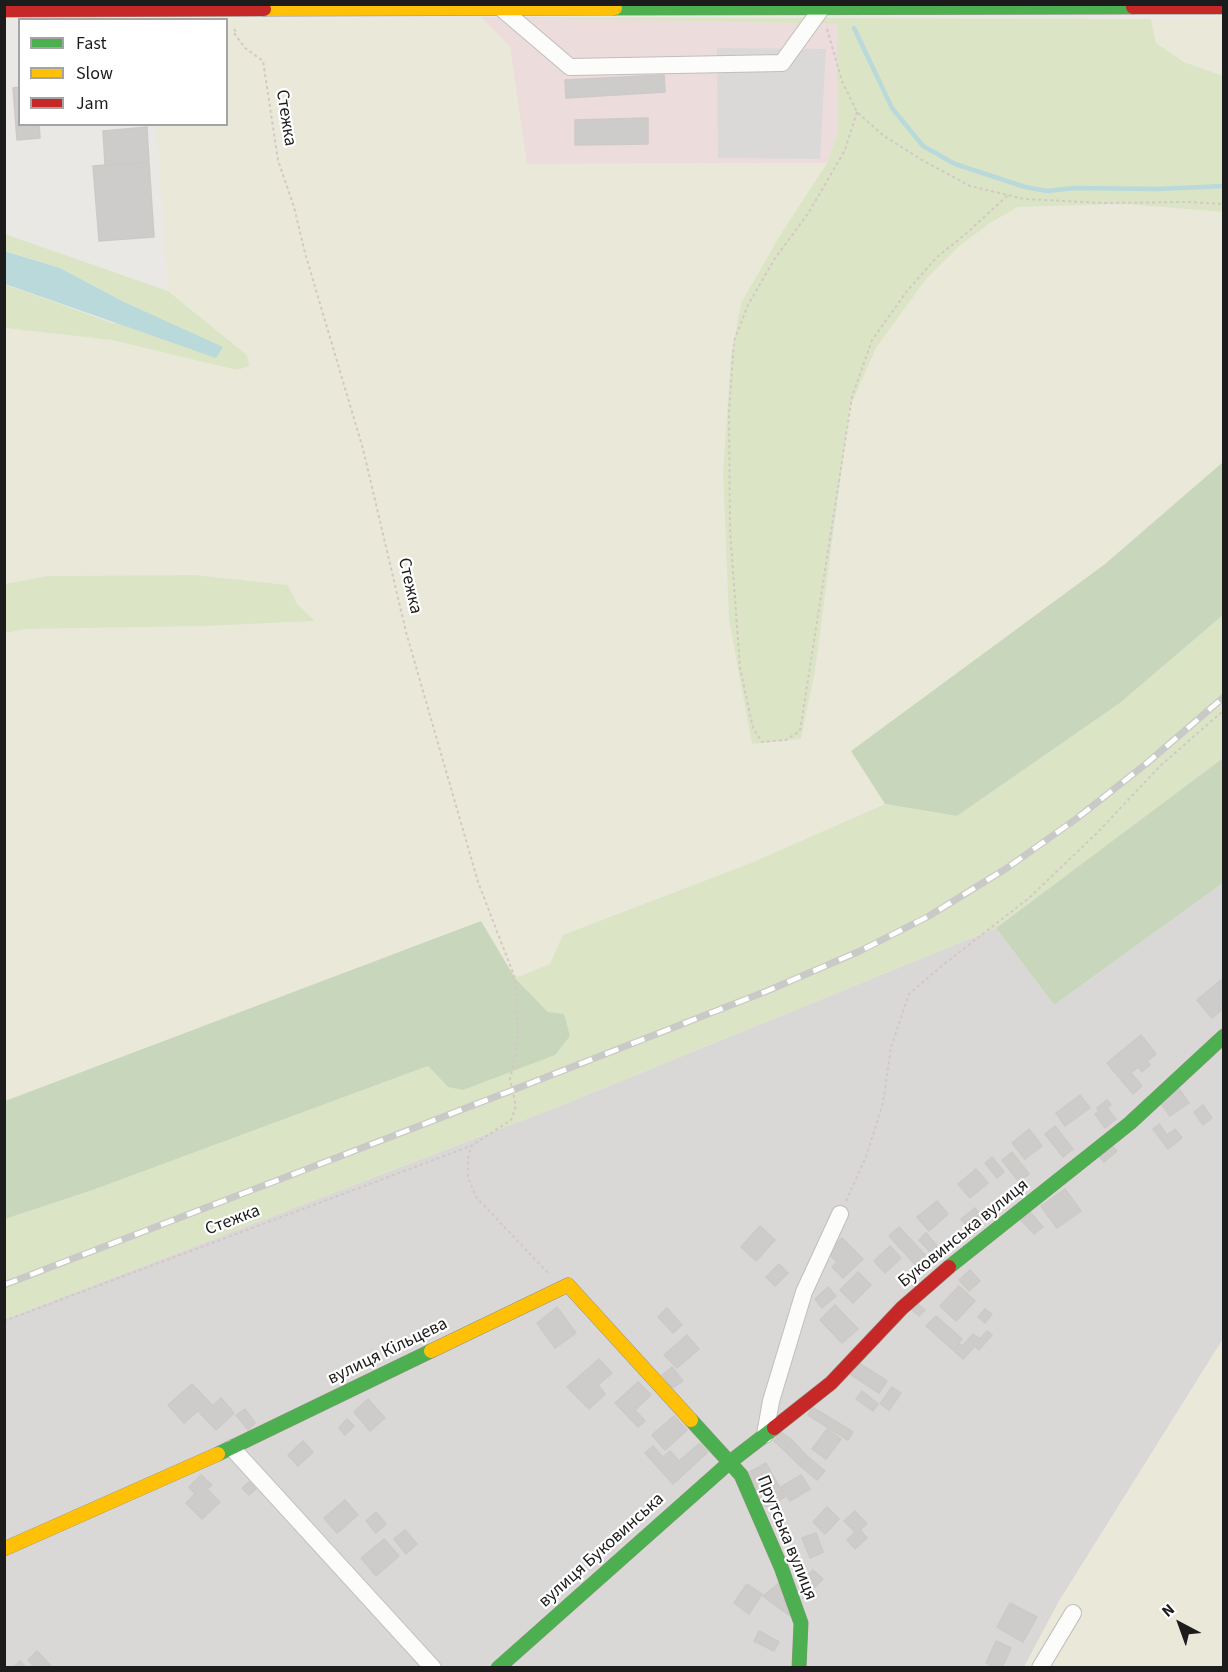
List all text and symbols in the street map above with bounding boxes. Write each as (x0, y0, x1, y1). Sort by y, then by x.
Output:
legend (18, 18, 228, 126)
text: Fast (76, 31, 107, 56)
text: Slow (76, 61, 113, 86)
street label: Стежка (270, 88, 300, 148)
text: Jam (76, 91, 109, 116)
street label: Стежка (392, 556, 426, 616)
street label: Буковинська вулиця (895, 1175, 1033, 1293)
street label: Стежка (203, 1201, 263, 1241)
street label: вулиця Кільцева (325, 1314, 451, 1390)
street label: Прутська вулиця (751, 1472, 821, 1604)
street label: вулиця Буковинська (535, 1489, 669, 1613)
north arrow (1150, 1594, 1210, 1654)
text: N (1157, 1599, 1179, 1622)

